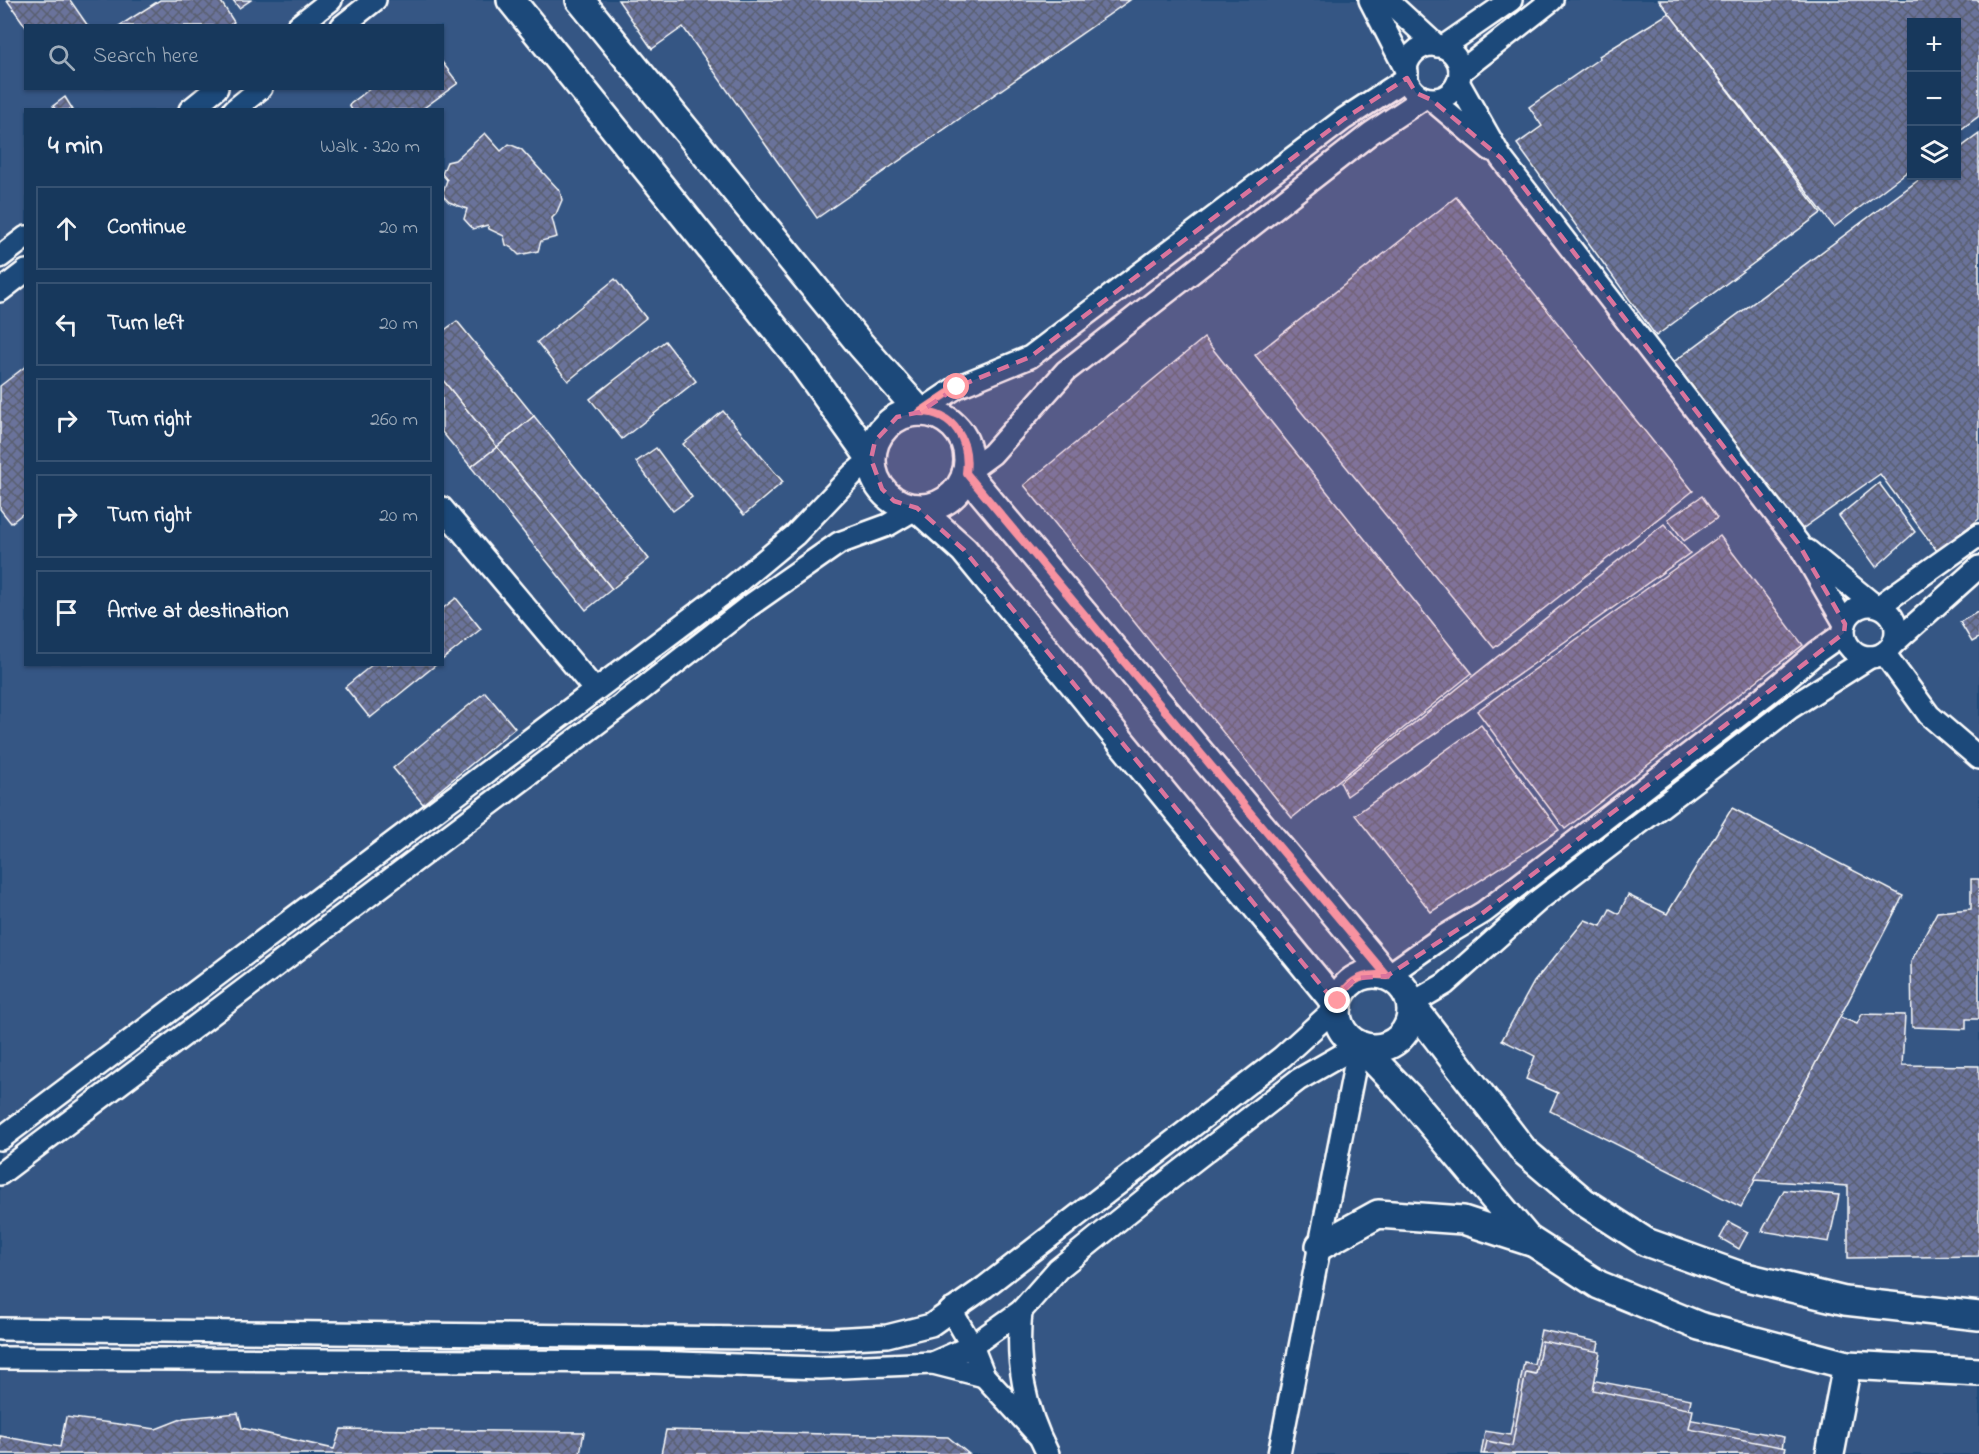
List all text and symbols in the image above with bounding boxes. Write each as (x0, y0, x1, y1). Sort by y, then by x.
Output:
map controls (1907, 18, 1961, 180)
button: + (1907, 18, 1961, 72)
search box (24, 24, 444, 90)
icon: search (45, 41, 78, 74)
text: Search here (93, 41, 198, 73)
button: − (1907, 72, 1961, 126)
button: layers (1907, 126, 1961, 180)
text: 4 min (48, 128, 103, 166)
text: Walk · 320 m (320, 133, 420, 162)
icon: ahead (50, 212, 83, 245)
text: Continue (107, 212, 186, 244)
text: 20 m (379, 214, 418, 243)
icon: left (50, 308, 83, 341)
text: Turn left (107, 308, 184, 340)
text: 20 m (379, 310, 418, 339)
route start (943, 373, 969, 399)
icon: right (50, 404, 83, 437)
text: Turn right (107, 404, 192, 436)
text: 260 m (370, 406, 418, 435)
icon: right (50, 500, 83, 533)
text: Turn right (107, 500, 192, 532)
text: 20 m (379, 502, 418, 531)
icon: arrive (50, 596, 83, 629)
text: Arrive at destination (107, 596, 289, 628)
route end (1324, 987, 1350, 1013)

